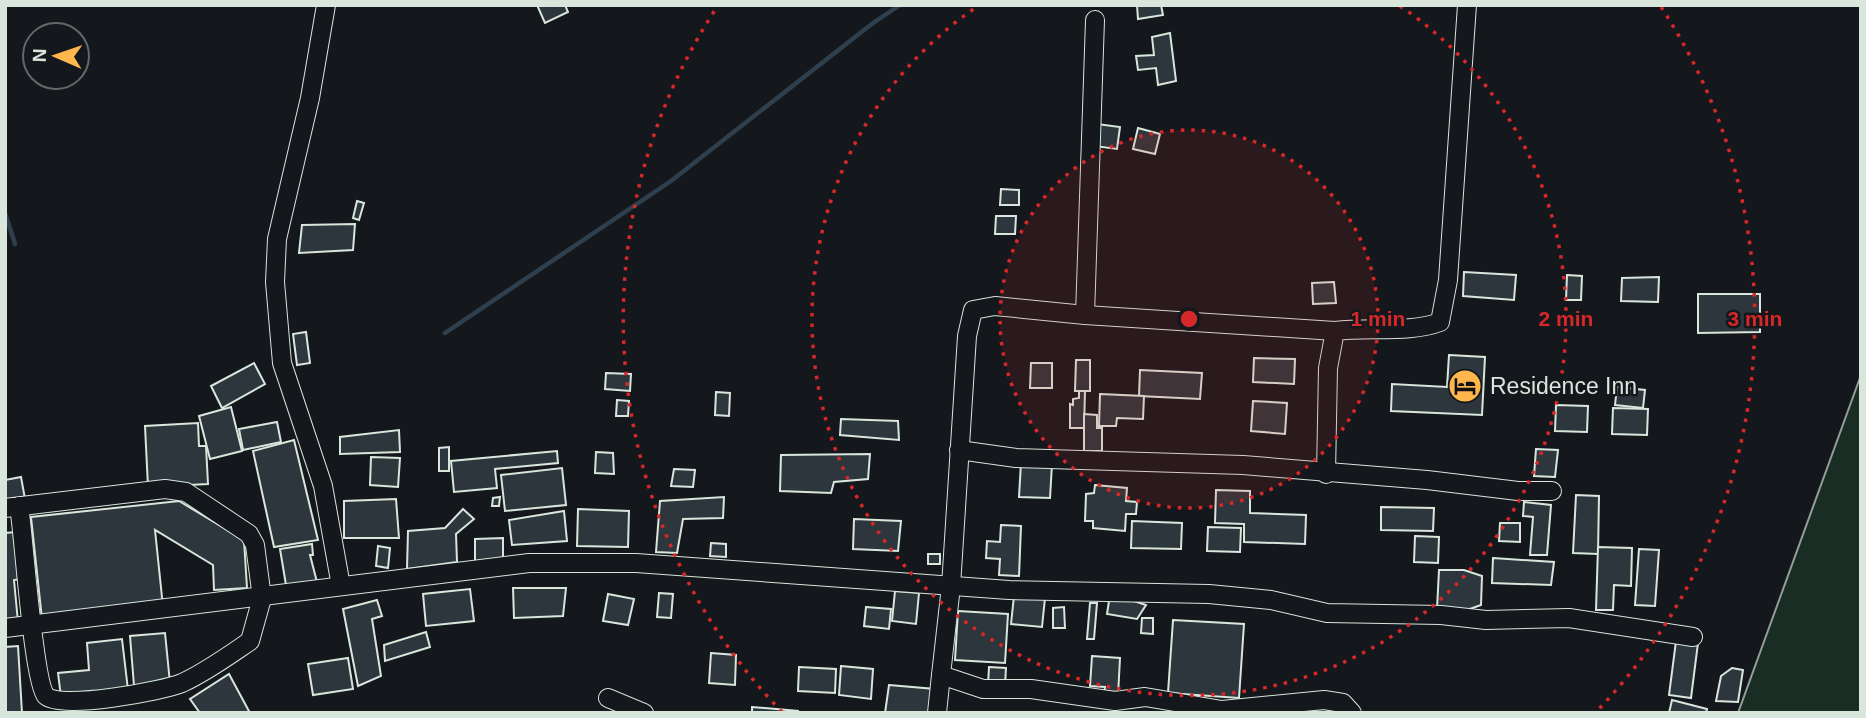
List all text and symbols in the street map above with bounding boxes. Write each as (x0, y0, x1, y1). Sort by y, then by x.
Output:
north arrow (21, 21, 91, 91)
text: N (29, 48, 50, 63)
centre of rings (1177, 307, 1201, 331)
text: 1 min (1351, 307, 1405, 330)
text: 2 min (1539, 307, 1593, 330)
text: 3 min (1728, 307, 1782, 330)
hotel icon: Residence Inn (1446, 367, 1484, 405)
place label: Residence Inn (1490, 373, 1637, 399)

